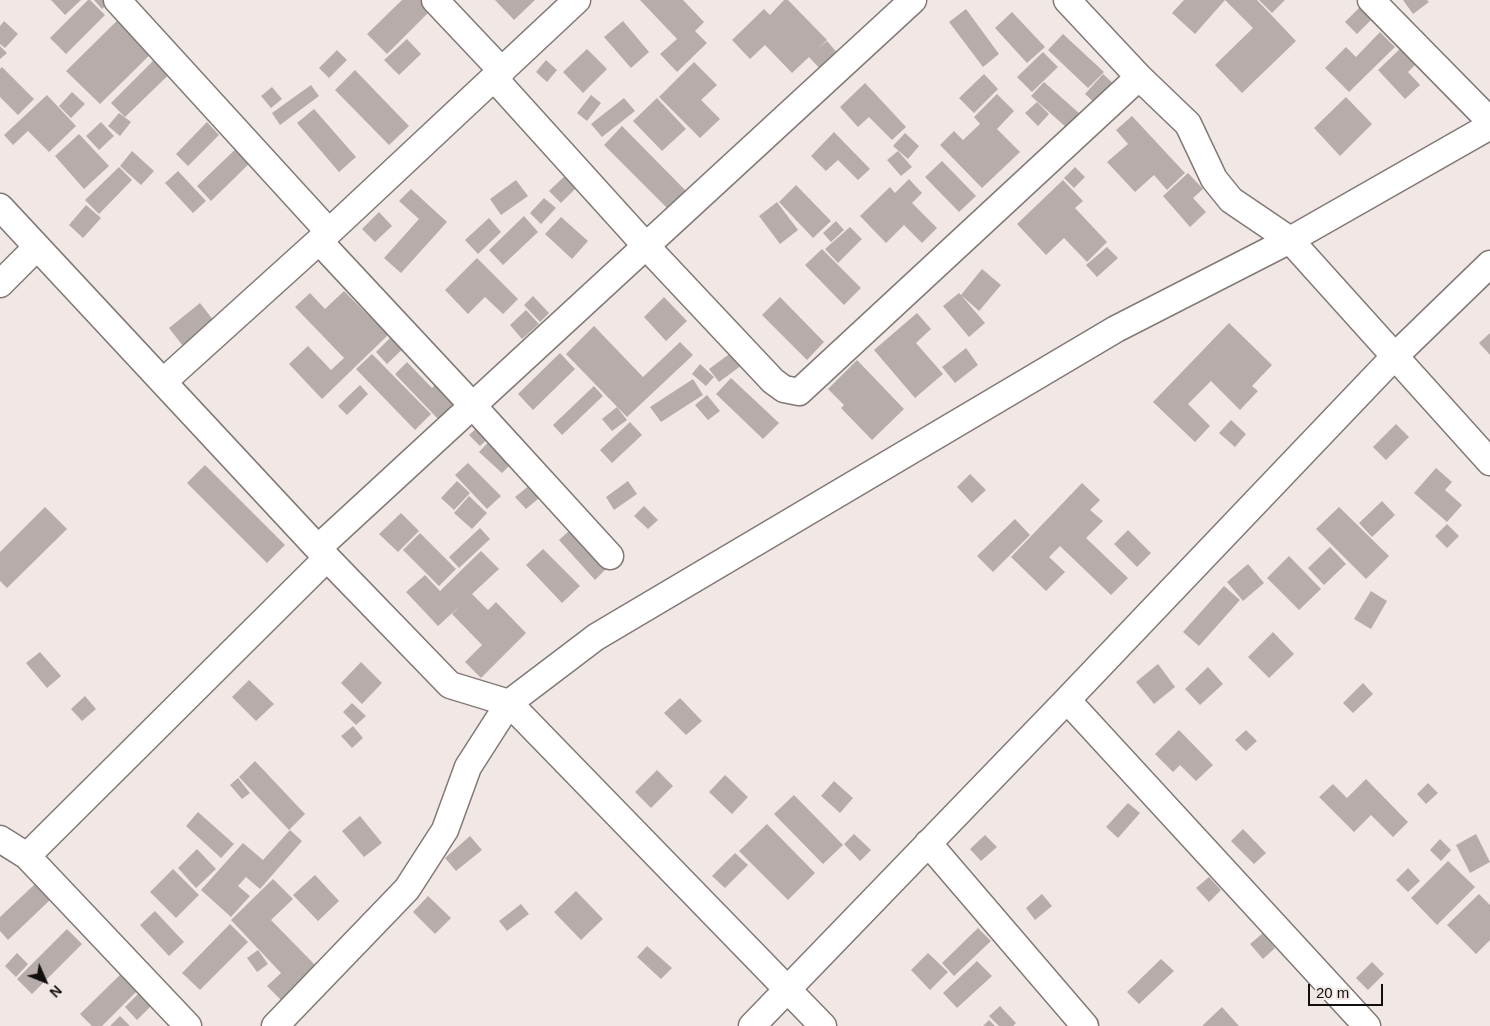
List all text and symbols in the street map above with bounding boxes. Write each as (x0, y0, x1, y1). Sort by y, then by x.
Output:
north arrow (20, 956, 70, 1006)
scale bar (1310, 974, 1385, 1006)
text: N (47, 982, 65, 1001)
text: 20 m (1316, 984, 1349, 1001)

